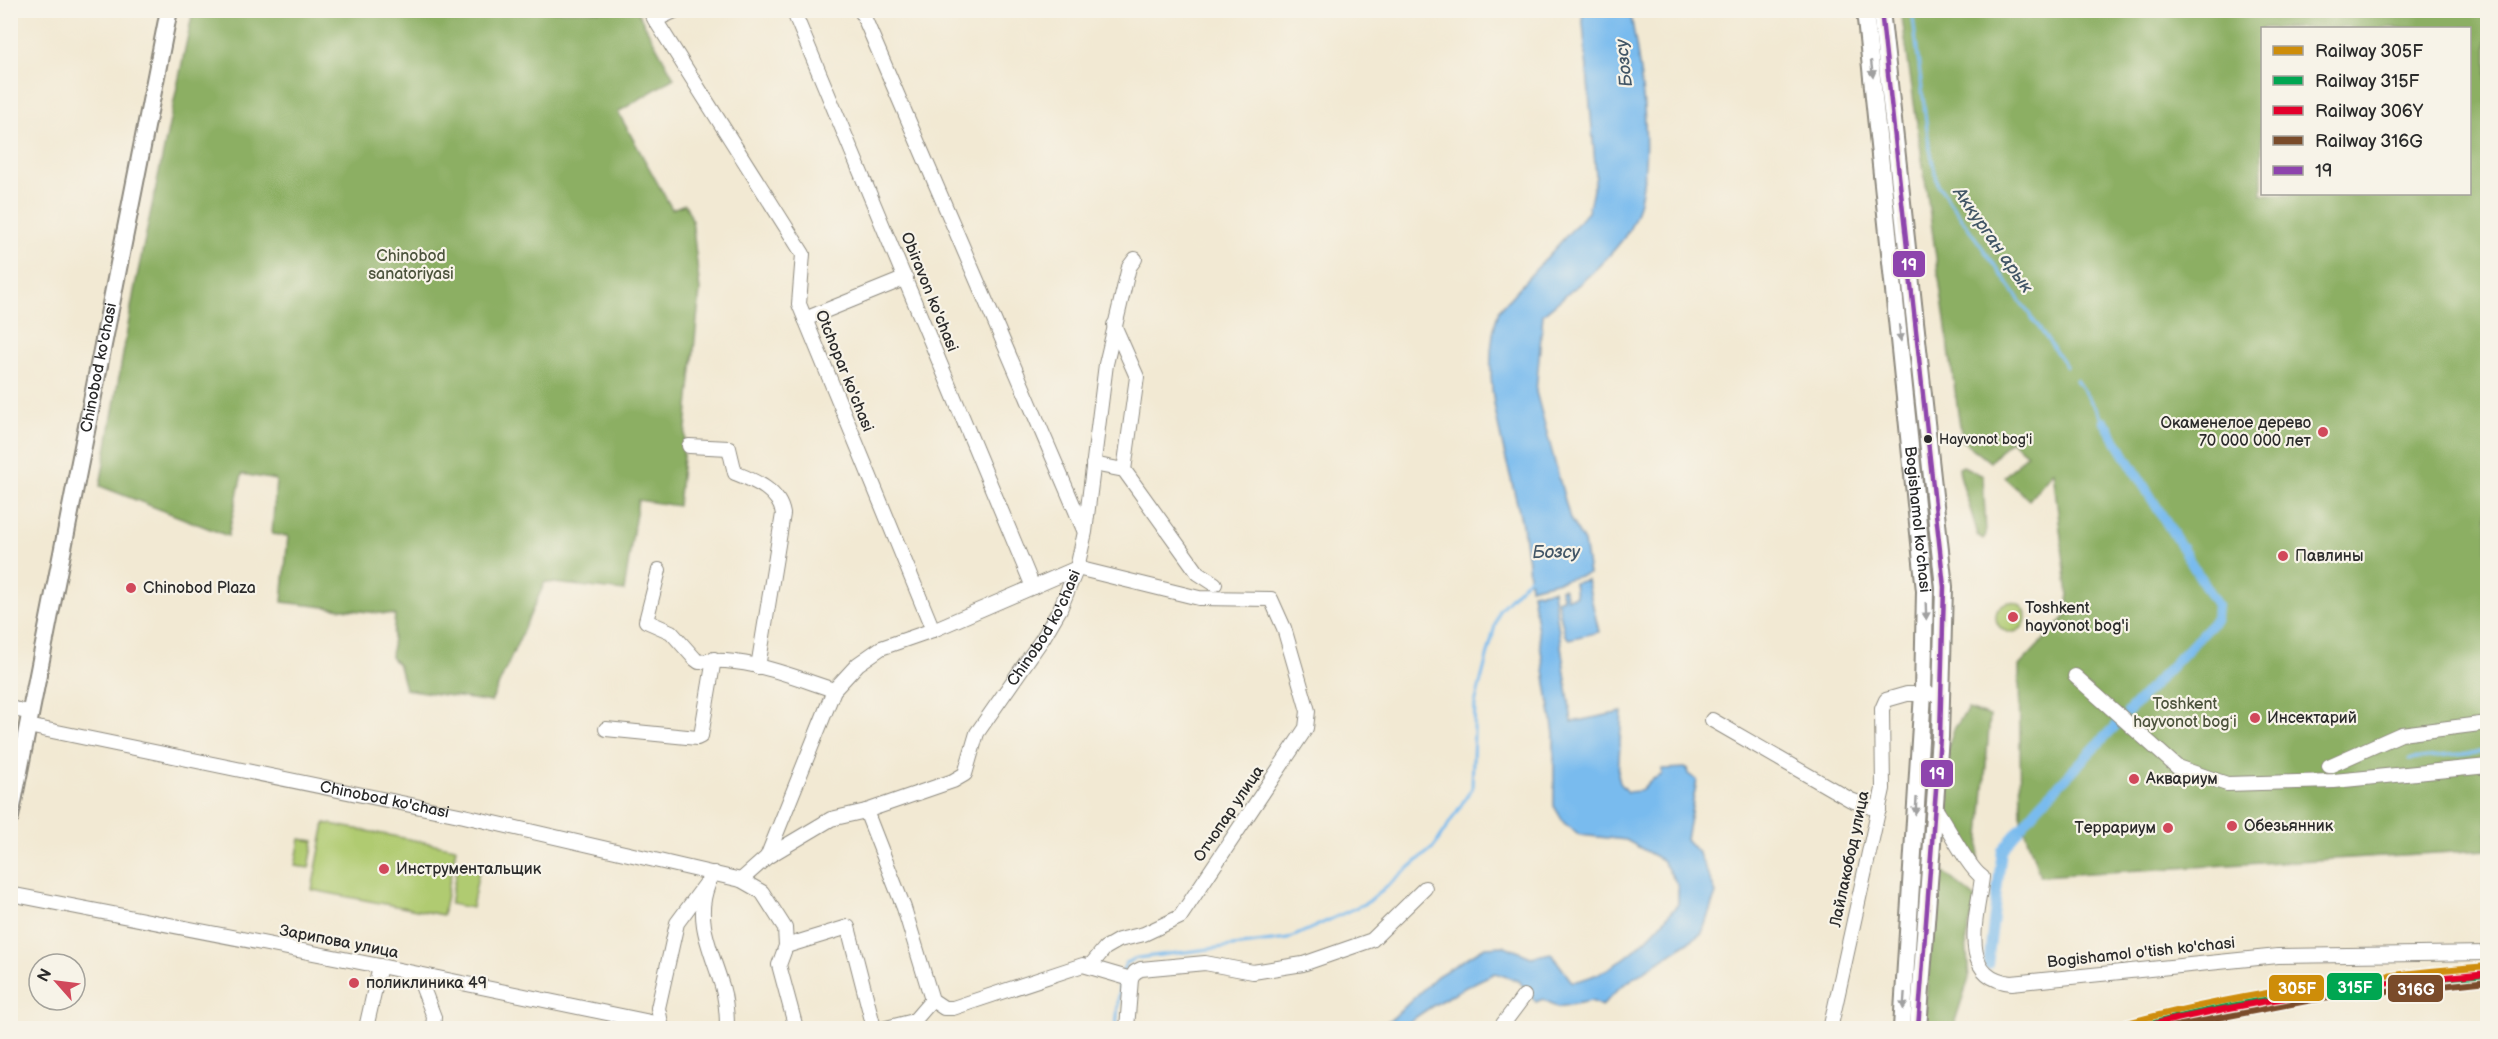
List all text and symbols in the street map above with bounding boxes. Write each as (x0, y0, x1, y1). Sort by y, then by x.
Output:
legend (2261, 27, 2471, 195)
water label: Бозсу (1611, 37, 1637, 88)
text: Railway 305F (2315, 41, 2423, 62)
one-way arrow (1867, 59, 1877, 78)
text: Railway 315F (2315, 71, 2420, 92)
text: Railway 306Y (2315, 101, 2424, 122)
text: Railway 316G (2315, 131, 2423, 152)
text: 19 (2315, 161, 2332, 182)
water label: Аккурган арык (1948, 182, 2038, 297)
street label: Obiravon ko'chasi (896, 229, 962, 355)
park label: Chinobod sanatoriyasi (368, 247, 454, 284)
line badge: 19 (1892, 250, 1926, 278)
text: 19 (1901, 256, 1917, 275)
street label: Chinobod ko'chasi (76, 301, 121, 434)
street label: Otchopar ko'chasi (811, 307, 877, 435)
one-way arrow (1895, 323, 1905, 342)
place label: Окаменелое дерево 70 000 000 лет (2160, 414, 2312, 451)
marker: Окаменелое дерево 70 000 000 лет (2316, 425, 2330, 439)
place label: Hayvonot bog'i (1939, 431, 2032, 448)
marker: Hayvonot bog'i (1922, 433, 1934, 445)
street label: Bogishamol ko'chasi (1901, 445, 1935, 593)
water label: Бозсу (1532, 542, 1581, 563)
place label: Павлины (2295, 547, 2363, 566)
marker: Павлины (2276, 549, 2290, 563)
street label: Chinobod ko'chasi (1003, 567, 1085, 690)
place label: Chinobod Plaza (143, 579, 256, 598)
marker: Chinobod Plaza (124, 581, 138, 595)
place label: Toshkent hayvonot bog'i (2025, 599, 2129, 636)
one-way arrow (1921, 602, 1931, 621)
marker: Toshkent hayvonot bog'i (2006, 610, 2020, 624)
park label: Toshkent hayvonot bogʻi (2133, 695, 2237, 732)
place label: Инсектарий (2267, 709, 2357, 728)
marker: Инсектарий (2248, 711, 2262, 725)
line badge: 19 (1920, 759, 1954, 788)
street label: Отчопар улица (1190, 762, 1268, 866)
text: 19 (1929, 765, 1945, 784)
place label: Аквариум (2145, 770, 2218, 789)
marker: Аквариум (2127, 772, 2141, 786)
street label: Chinobod ko'chasi (318, 777, 451, 822)
street label: Лайлакобод улица (1826, 789, 1874, 930)
one-way arrow (1911, 797, 1921, 816)
place label: Обезьянник (2244, 817, 2334, 836)
place label: Террариум (2074, 819, 2156, 838)
marker: Обезьянник (2225, 819, 2239, 833)
marker: Террариум (2161, 821, 2175, 835)
place label: Инструментальщик (396, 860, 542, 879)
marker: Инструментальщик (377, 862, 391, 876)
street label: Зарипова улица (278, 921, 401, 963)
street label: Bogishamol o'tish ko'chasi (2046, 934, 2236, 972)
north arrow (27, 952, 87, 1012)
text: N (34, 966, 56, 985)
line badge: 315F (2326, 972, 2383, 1001)
place label: поликлиника 49 (366, 974, 487, 993)
line badge: 305F (2268, 974, 2325, 1002)
line badge: 316G (2387, 974, 2444, 1003)
marker: поликлиника 49 (347, 976, 361, 990)
text: 315F (2338, 979, 2373, 998)
text: 305F (2278, 980, 2316, 999)
text: 316G (2397, 981, 2435, 1000)
one-way arrow (1899, 991, 1909, 1010)

